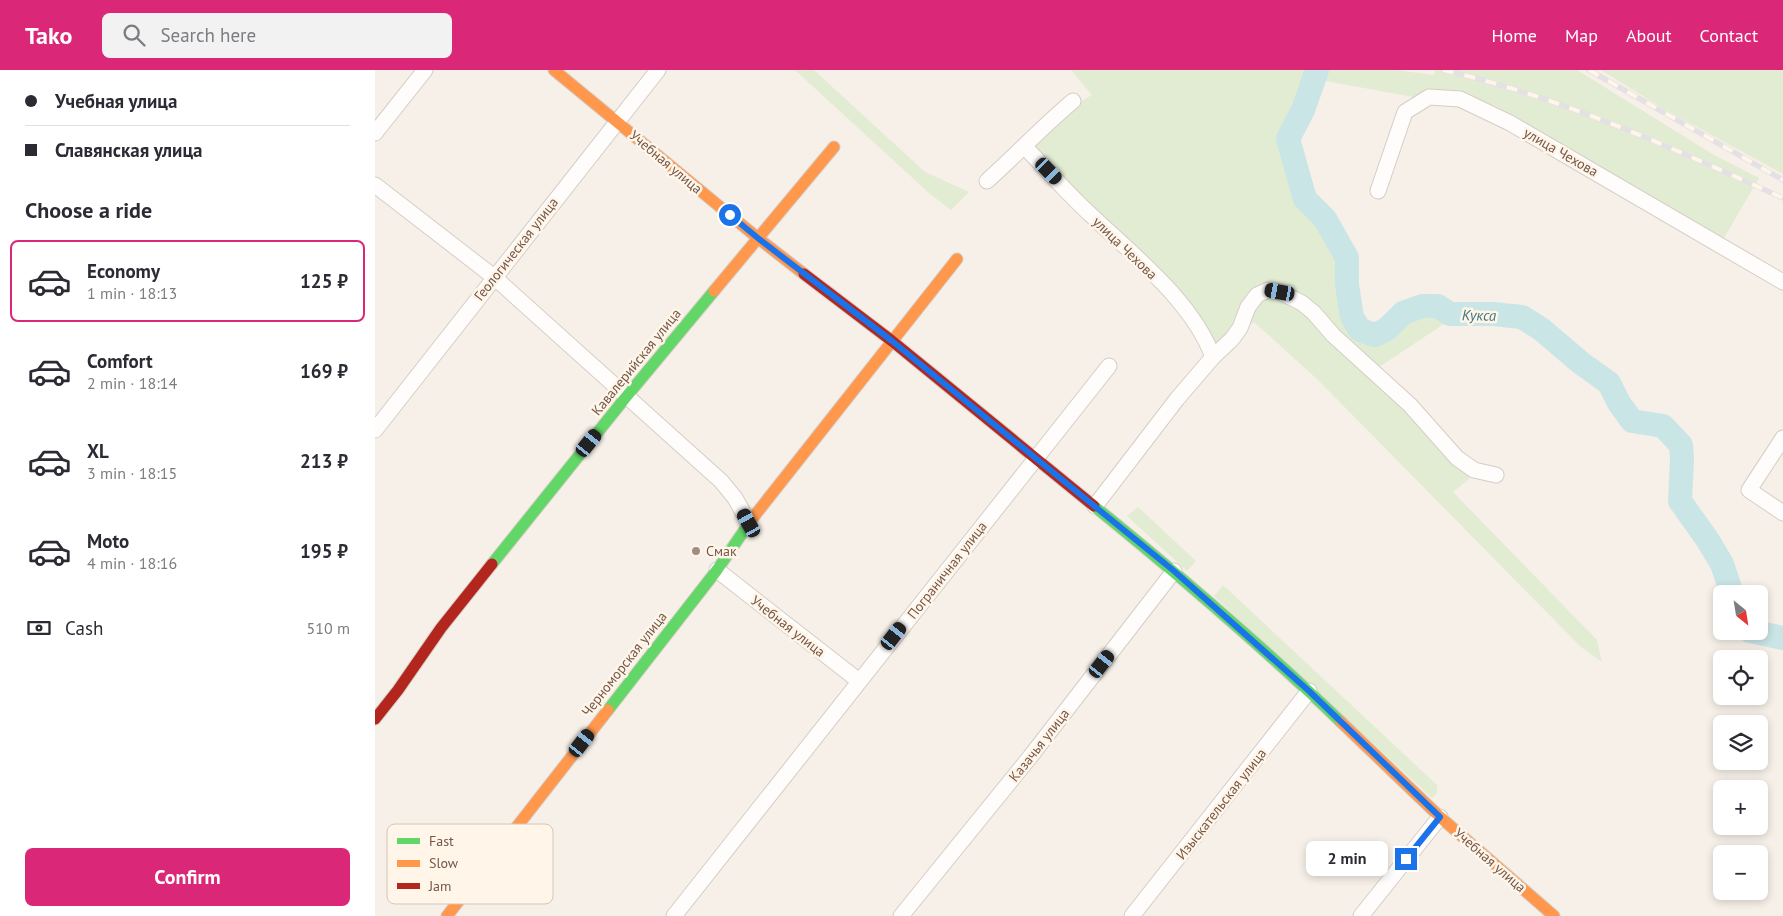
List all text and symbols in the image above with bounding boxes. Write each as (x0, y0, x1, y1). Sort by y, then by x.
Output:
search box (102, 13, 452, 58)
text: Tako (25, 20, 72, 51)
icon: search (120, 21, 148, 49)
text: Search here (160, 23, 256, 47)
text: Home (1491, 24, 1537, 47)
text: Map (1565, 24, 1598, 47)
text: About (1626, 24, 1672, 47)
text: Contact (1700, 24, 1758, 47)
text: Учебная улица (55, 89, 177, 113)
street label: улица Чехова (1521, 123, 1601, 181)
street label: Учебная улица (626, 126, 706, 198)
text: Славянская улица (55, 138, 202, 162)
car (1033, 155, 1064, 187)
street label: Геологическая улица (470, 194, 562, 304)
text: Choose a ride (25, 196, 152, 224)
route start (719, 204, 741, 226)
street label: улица Чехова (1089, 213, 1161, 283)
icon: car (27, 259, 72, 304)
text: Economy (87, 259, 160, 283)
text: 125 ₽ (300, 269, 348, 293)
car (1263, 282, 1296, 302)
text: 1 min · 18:13 (87, 283, 177, 303)
street label: Кавалерийская улица (587, 305, 685, 419)
water label: Кукса (1462, 305, 1497, 325)
icon: car (27, 349, 72, 394)
text: Comfort (87, 349, 153, 373)
text: 169 ₽ (300, 359, 348, 383)
text: 2 min · 18:14 (87, 373, 177, 393)
car (573, 427, 604, 459)
icon: car (27, 439, 72, 484)
text: XL (87, 439, 109, 463)
text: 213 ₽ (300, 449, 348, 473)
text: 3 min · 18:15 (87, 463, 177, 483)
car (735, 506, 762, 540)
street label: Пограничная улица (903, 518, 991, 622)
icon: car (27, 529, 72, 574)
text: Moto (87, 529, 129, 553)
text: 195 ₽ (300, 539, 348, 563)
place label: Смак (706, 542, 737, 560)
marker: Смак (690, 545, 702, 557)
text: 4 min · 18:16 (87, 553, 177, 573)
north arrow (1713, 585, 1767, 640)
map controls (1713, 585, 1768, 900)
street label: Учебная улица (747, 591, 829, 661)
street label: Черноморская улица (577, 608, 671, 720)
icon: cash (25, 614, 53, 642)
text: Cash (65, 616, 103, 640)
text: 510 m (307, 618, 350, 638)
car (878, 620, 909, 652)
car (1086, 648, 1117, 680)
button: locate (1713, 650, 1768, 705)
street label: Казачья улица (1005, 705, 1073, 785)
button: layers (1713, 715, 1768, 770)
car (566, 727, 597, 759)
street label: Изыскательская улица (1172, 745, 1270, 863)
button: + (1713, 780, 1768, 835)
legend (387, 824, 553, 904)
street label: Учебная улица (1450, 824, 1530, 896)
text: Fast (429, 832, 454, 850)
callout: 2 min (1306, 842, 1389, 876)
button: − (1713, 845, 1768, 900)
button: Confirm (25, 848, 350, 906)
text: 2 min (1327, 848, 1367, 868)
route end (1395, 848, 1417, 870)
text: Slow (429, 854, 459, 872)
text: Jam (428, 877, 451, 895)

